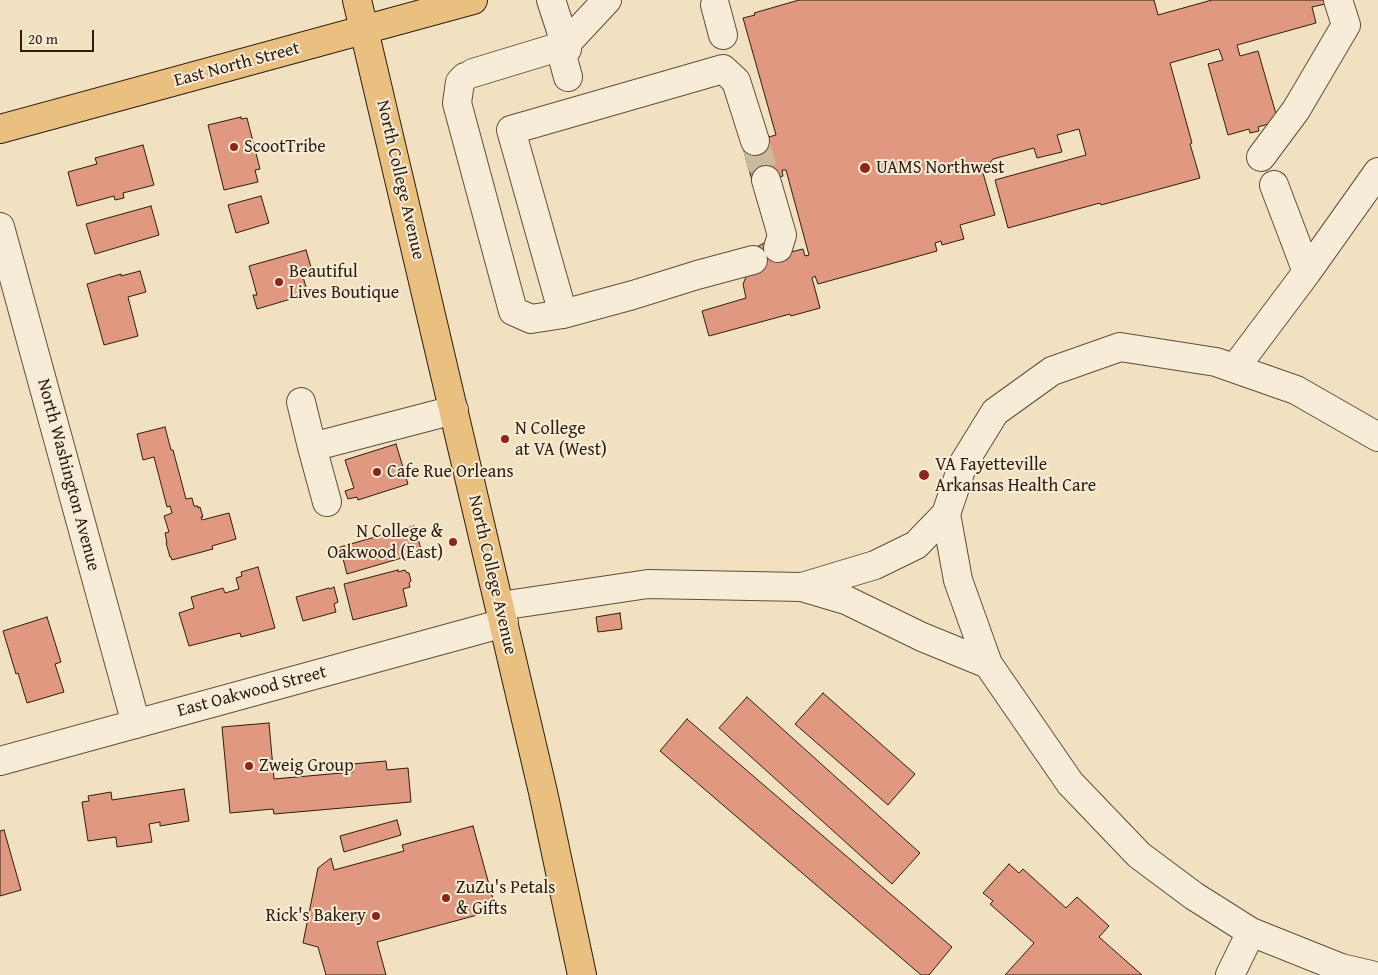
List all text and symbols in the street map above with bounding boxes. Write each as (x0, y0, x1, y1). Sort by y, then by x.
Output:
scale bar (22, 20, 96, 52)
text: 20 m (28, 28, 58, 49)
street label: East North Street (172, 38, 302, 92)
street label: North College Avenue (371, 98, 429, 262)
place label: ScootTribe (244, 136, 326, 158)
marker: ScootTribe (228, 141, 240, 153)
place label: UAMS Northwest (876, 157, 1005, 179)
marker: UAMS Northwest (858, 161, 872, 175)
place label: Beautiful Lives Boutique (289, 261, 399, 304)
marker: Beautiful Lives Boutique (273, 276, 285, 288)
street label: North Washington Avenue (32, 376, 104, 574)
place label: N College at VA (West) (515, 418, 607, 460)
marker: N College at VA (West) (499, 433, 511, 445)
place label: VA Fayetteville Arkansas Health Care (935, 454, 1096, 496)
place label: Cafe Rue Orleans (387, 461, 514, 483)
marker: Cafe Rue Orleans (371, 466, 383, 478)
marker: VA Fayetteville Arkansas Health Care (917, 468, 931, 482)
street label: North College Avenue (463, 493, 521, 657)
place label: N College & Oakwood (East) (327, 521, 443, 564)
marker: N College & Oakwood (East) (447, 536, 459, 548)
street label: East Oakwood Street (175, 662, 329, 722)
place label: Zweig Group (259, 755, 354, 777)
marker: Zweig Group (243, 760, 255, 772)
place label: ZuZu's Petals & Gifts (456, 877, 555, 920)
marker: ZuZu's Petals & Gifts (440, 892, 452, 904)
place label: Rick's Bakery (266, 905, 366, 927)
marker: Rick's Bakery (370, 910, 382, 922)

